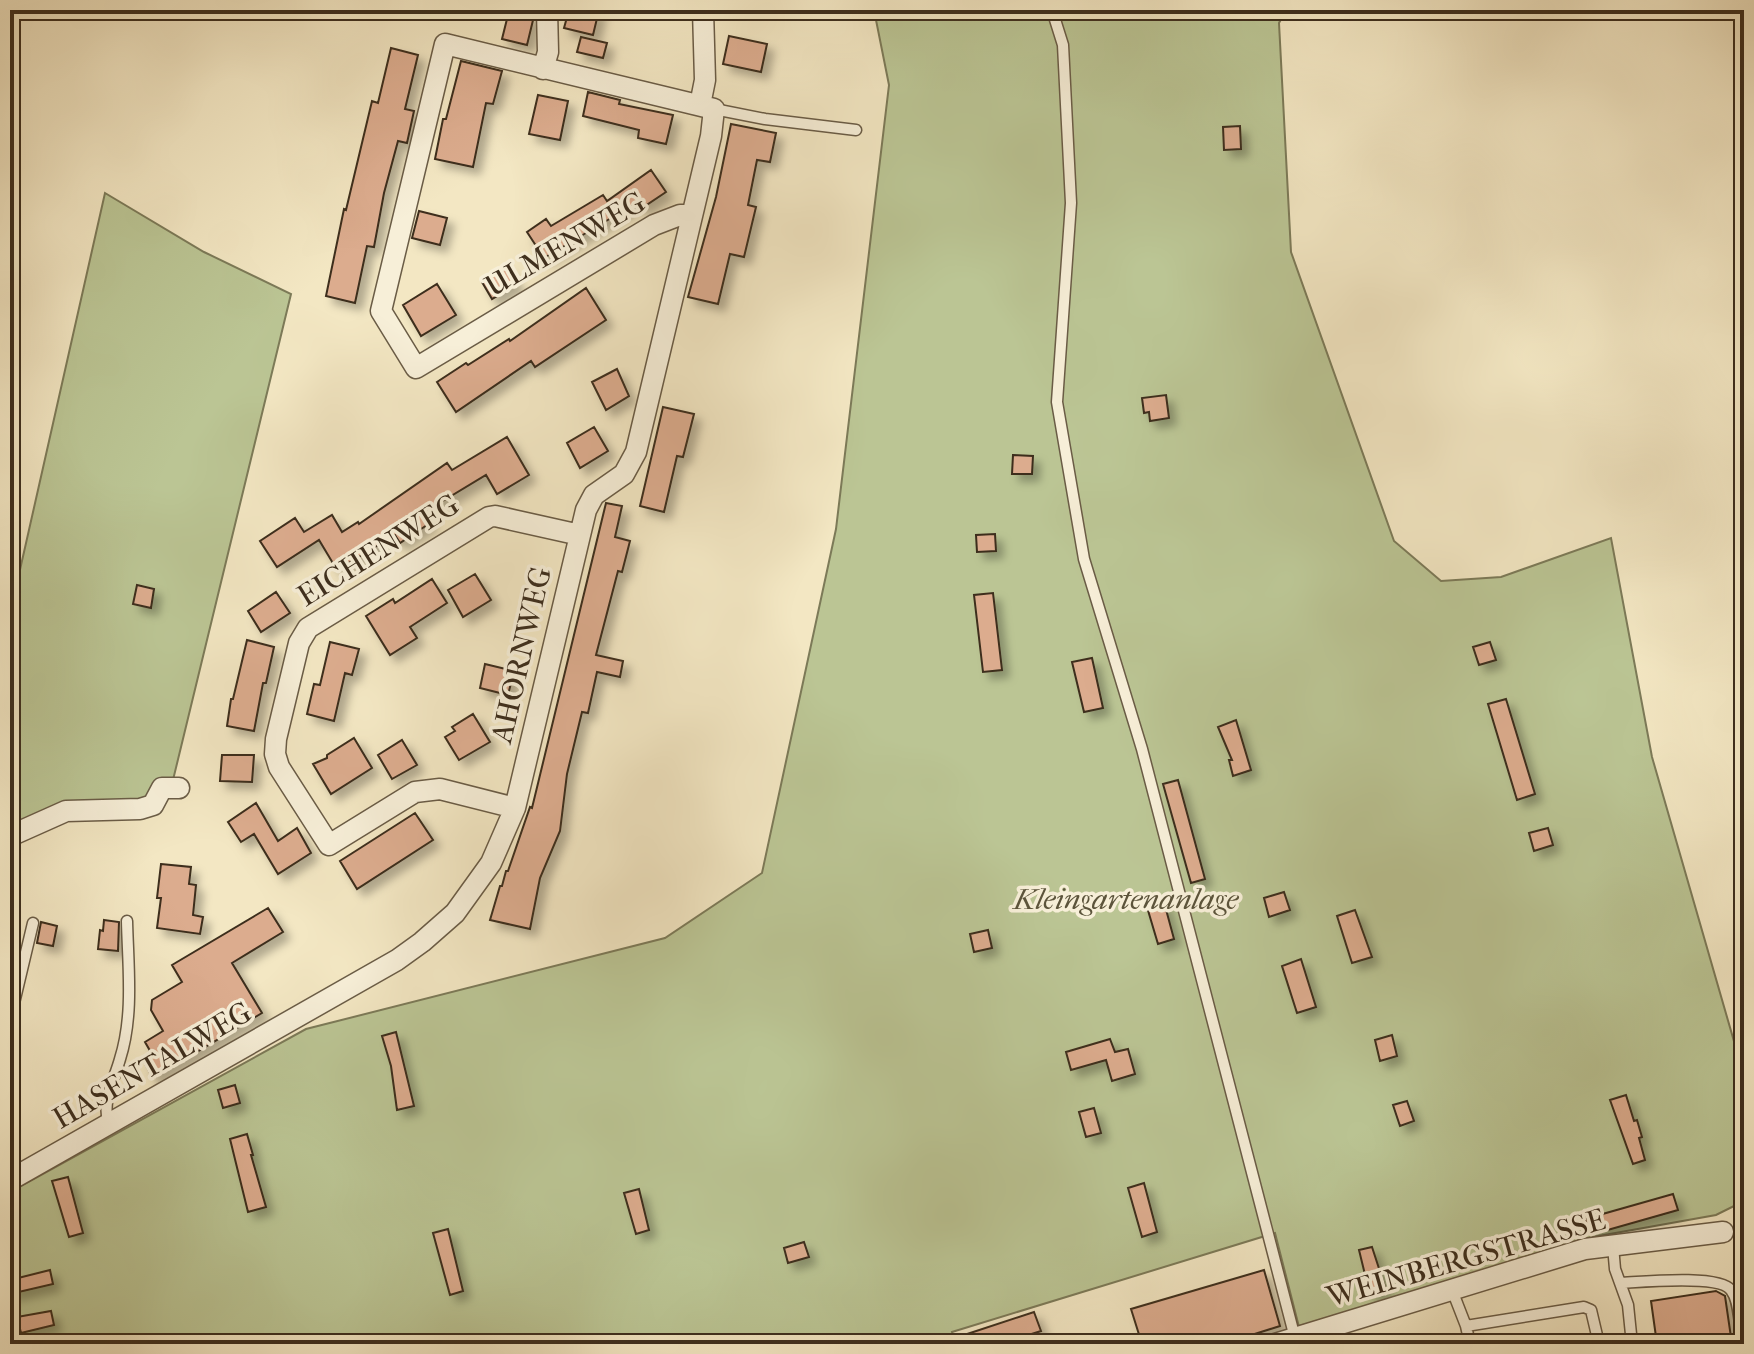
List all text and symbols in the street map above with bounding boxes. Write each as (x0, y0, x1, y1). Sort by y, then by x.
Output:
street label: ULMENWEG (479, 185, 651, 304)
street label: EICHENWEG (291, 487, 465, 614)
street label: AHORNWEG (484, 564, 559, 748)
park label: Kleingartenanlage (1012, 882, 1239, 917)
street label: HASENTALWEG (47, 994, 258, 1136)
street label: WEINBERGSTRASSE (1322, 1202, 1609, 1315)

